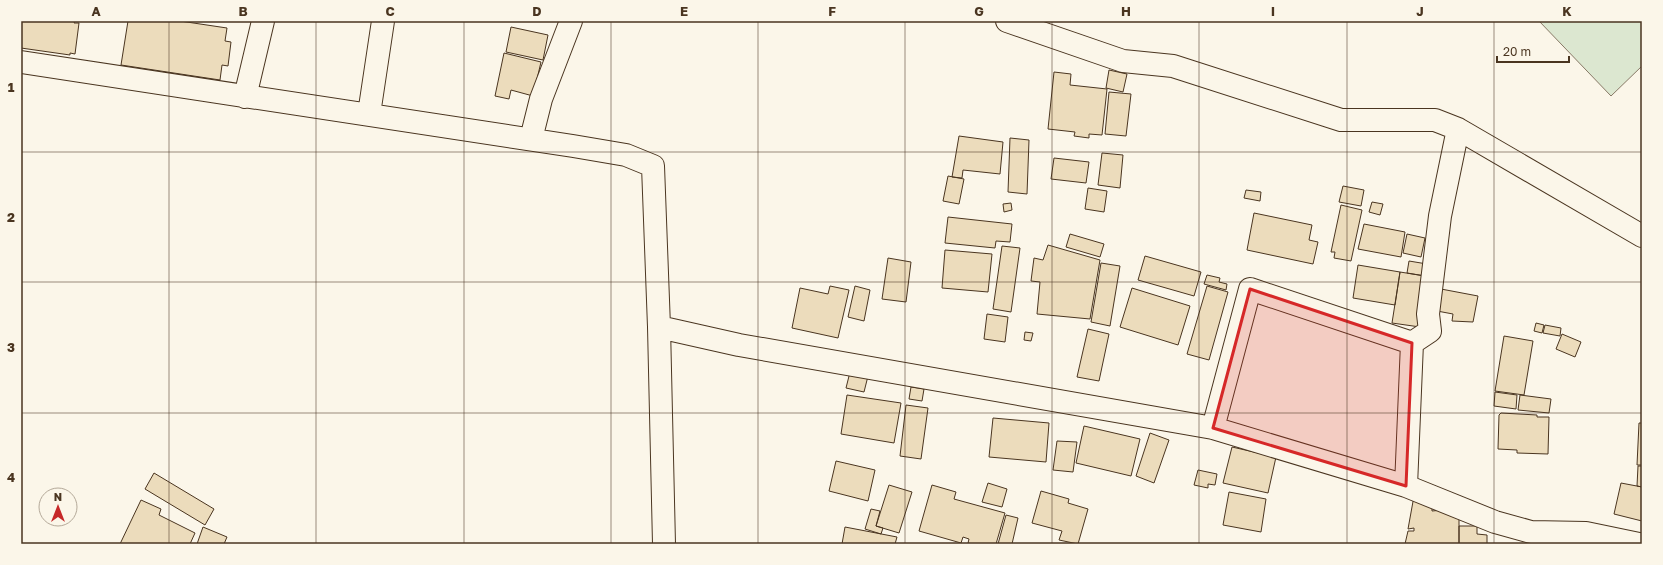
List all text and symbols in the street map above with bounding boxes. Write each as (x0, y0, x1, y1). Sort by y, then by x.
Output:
text: A (91, 3, 101, 19)
text: B (238, 3, 248, 19)
text: C (385, 3, 395, 19)
text: D (532, 3, 542, 19)
text: E (680, 3, 688, 19)
text: F (828, 3, 836, 19)
text: G (974, 3, 984, 19)
text: H (1121, 3, 1131, 19)
text: I (1271, 3, 1275, 19)
text: J (1416, 3, 1424, 19)
text: K (1562, 3, 1572, 19)
scale bar (1497, 38, 1569, 64)
text: 20 m (1503, 44, 1531, 59)
text: 1 (8, 79, 15, 95)
text: 2 (7, 209, 15, 225)
text: 3 (7, 339, 15, 355)
text: 4 (7, 469, 15, 485)
north arrow (38, 487, 78, 527)
text: N (54, 490, 62, 503)

